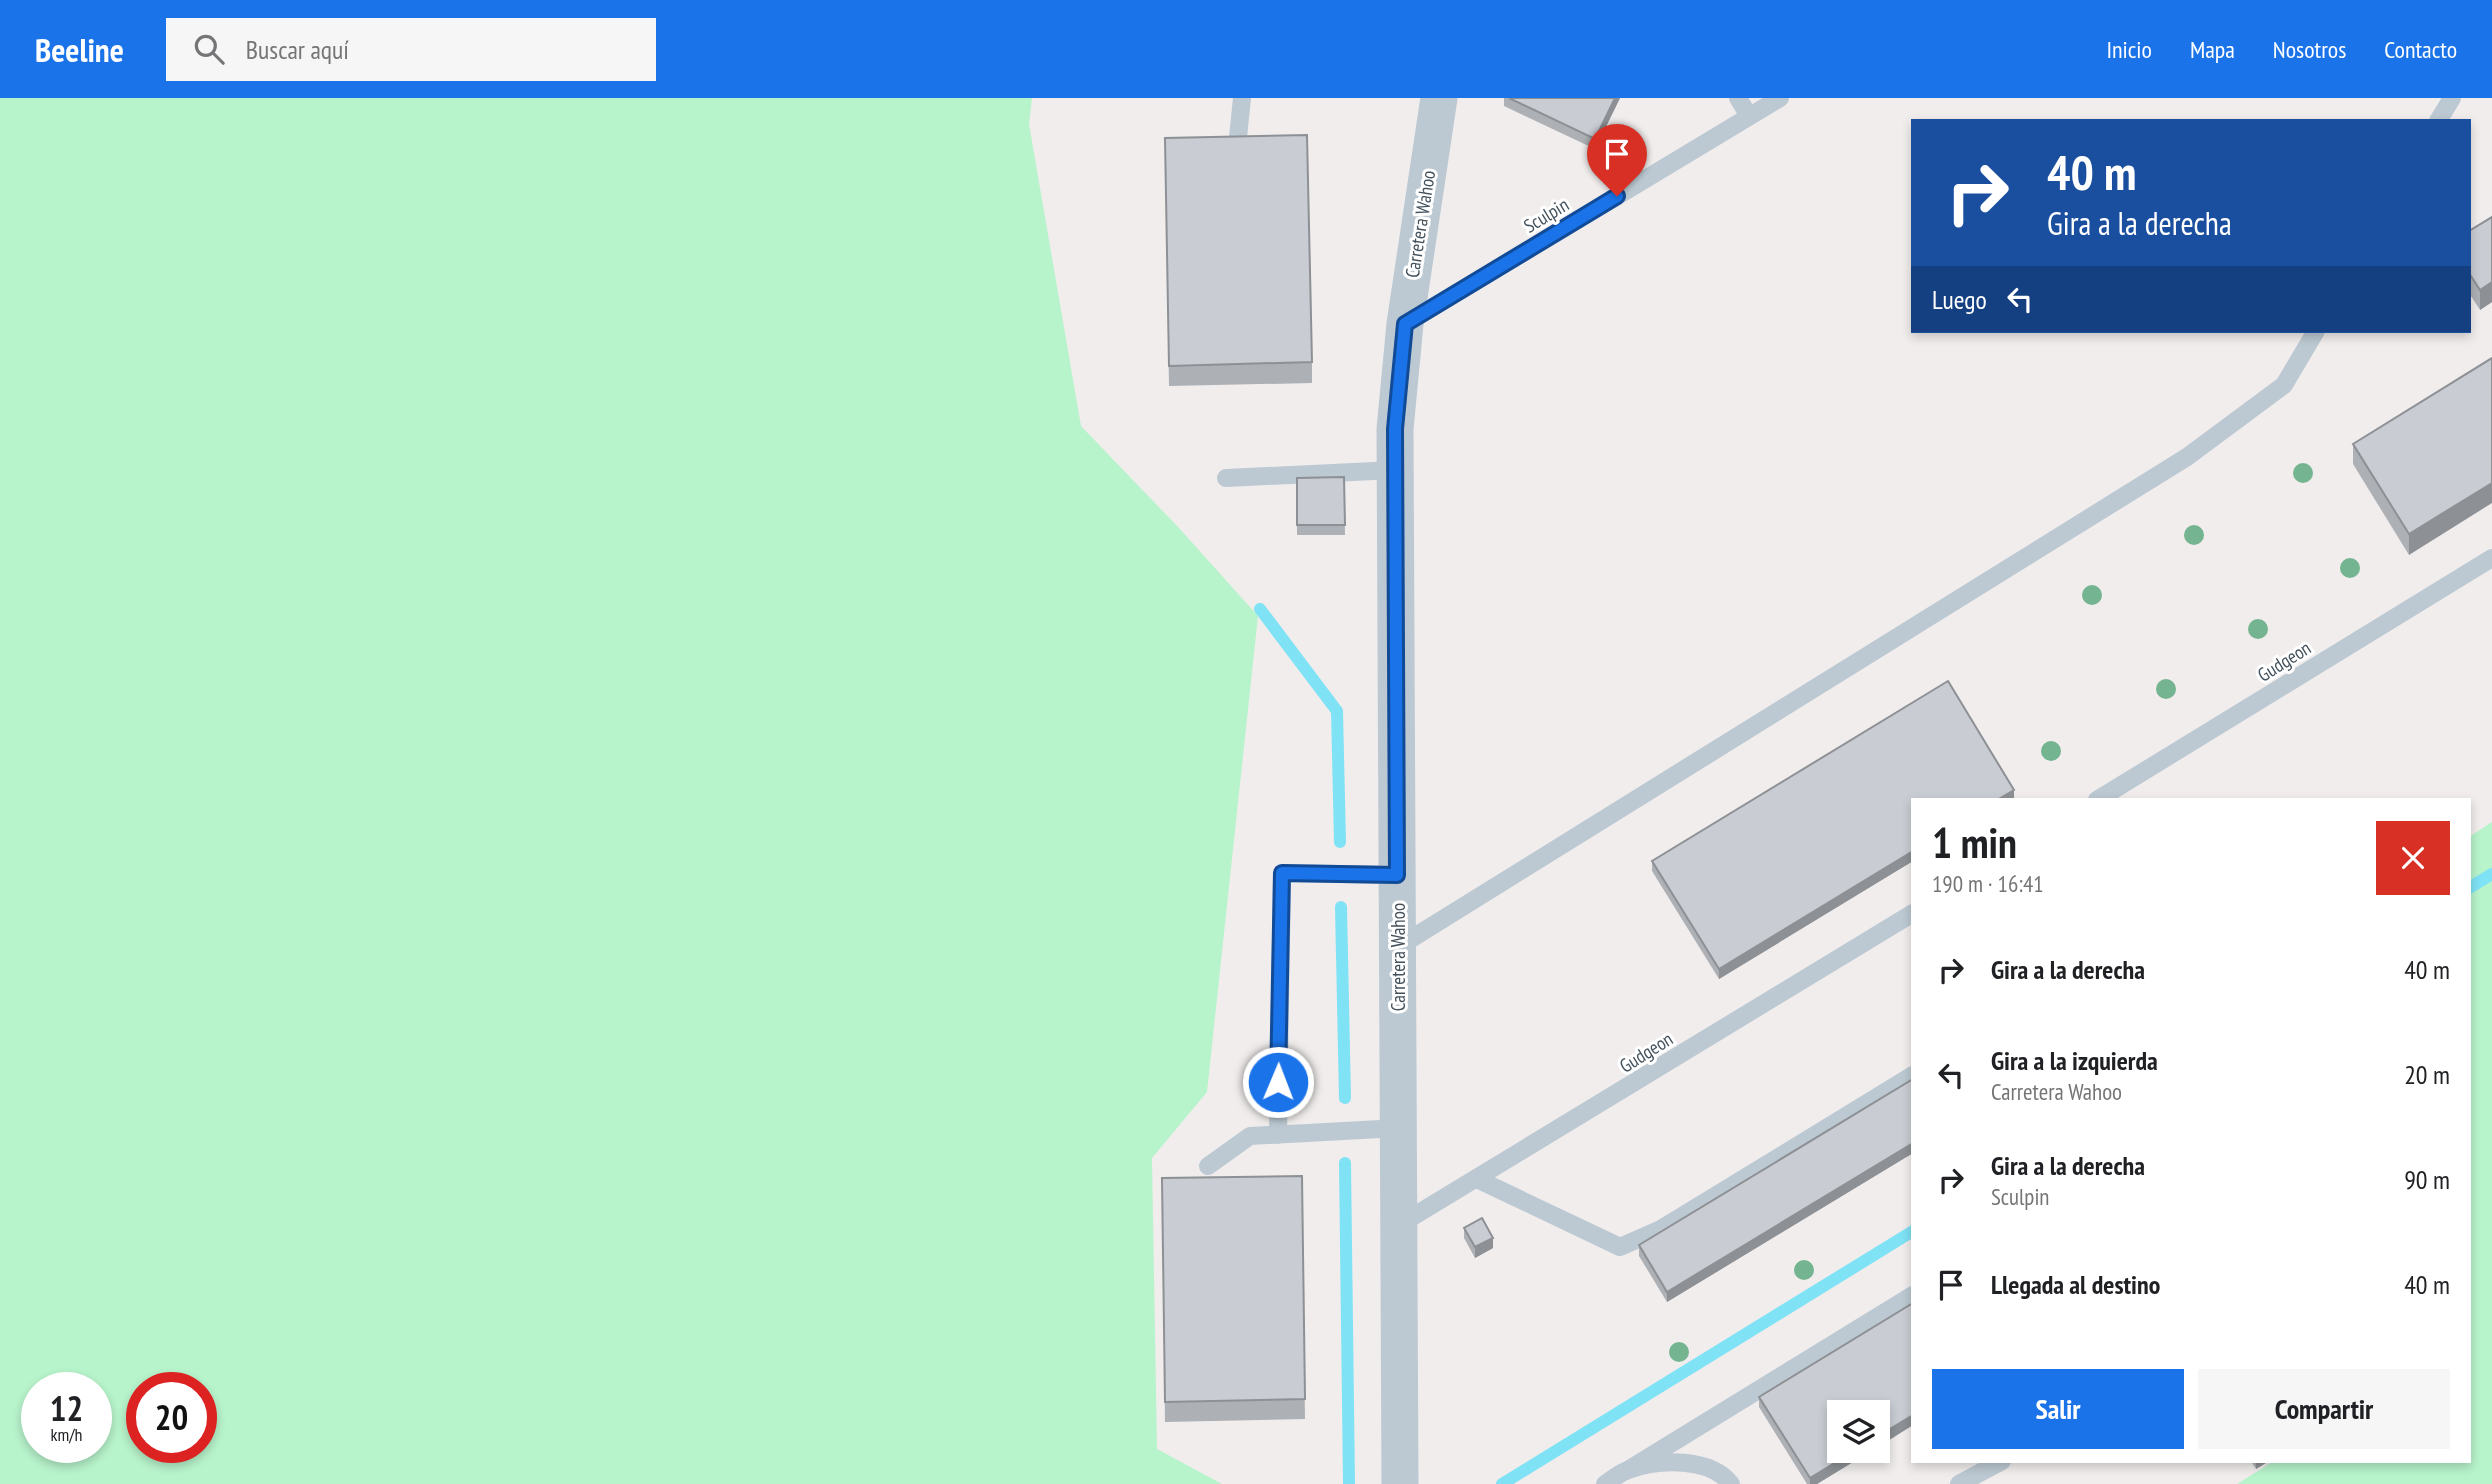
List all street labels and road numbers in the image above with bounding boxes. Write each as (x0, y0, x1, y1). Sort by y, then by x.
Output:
street label: Carretera Wahoo (1400, 169, 1440, 279)
street label: Sculpin (1519, 192, 1573, 238)
street label: Gudgeon (2253, 635, 2315, 687)
street label: Carretera Wahoo (1386, 903, 1410, 1011)
street label: Gudgeon (1615, 1026, 1677, 1078)

